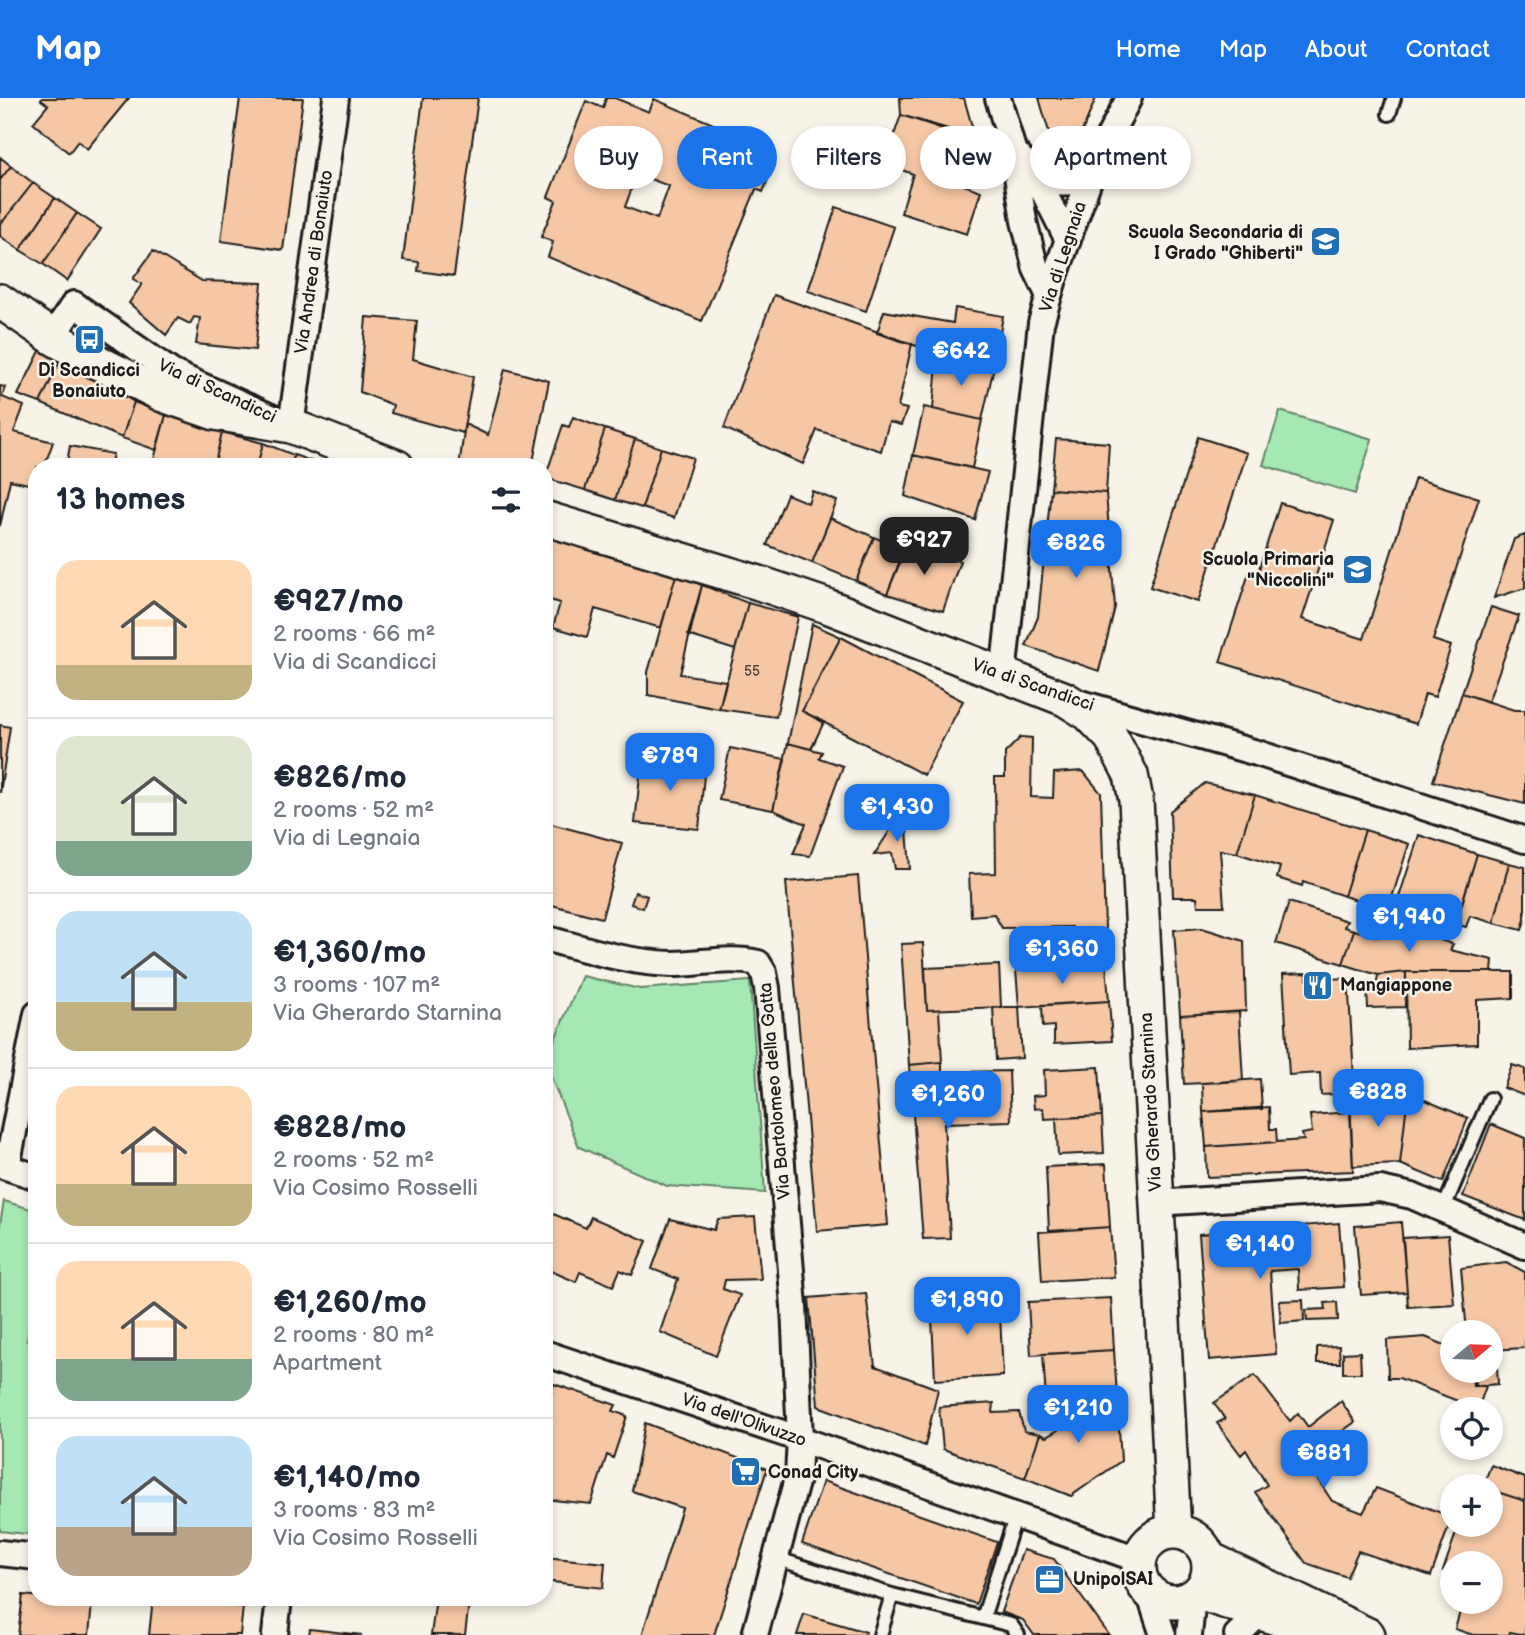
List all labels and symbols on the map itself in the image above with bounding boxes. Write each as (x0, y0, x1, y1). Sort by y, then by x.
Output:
street label: Via Andrea di Bonaiuto (291, 169, 337, 355)
street label: Via di Legnaia (1035, 199, 1091, 315)
place label: Scuola Secondaria di I Grado "Ghiberti" (1128, 222, 1303, 264)
school or university icon: Scuola Secondaria di I Grado "Ghiberti" (1309, 225, 1343, 259)
bus stop icon: Di Scandicci Bonaiuto (72, 323, 106, 357)
pin: €642 (920, 328, 1002, 388)
street label: Via di Scandicci (155, 354, 279, 428)
place label: Di Scandicci Bonaiuto (38, 360, 140, 402)
pin: €927 (883, 518, 965, 577)
pin: €826 (1035, 520, 1117, 580)
place label: Scuola Primaria "Niccolini" (1203, 549, 1334, 591)
school or university icon: Scuola Primaria "Niccolini" (1340, 552, 1374, 586)
street label: Via di Scandicci (969, 654, 1097, 716)
house number: 55 (744, 663, 760, 680)
pin: €789 (629, 734, 711, 793)
pin: €1,430 (840, 784, 954, 844)
pin: €1,940 (1352, 894, 1466, 954)
pin: €1,360 (1005, 926, 1119, 986)
restaurant icon: Mangiappone (1300, 968, 1334, 1002)
place label: Mangiappone (1340, 975, 1452, 996)
street label: Via Bartolomeo della Gatta (755, 982, 795, 1200)
street label: Via Gherardo Starnina (1136, 1012, 1166, 1192)
pin: €828 (1337, 1070, 1419, 1129)
pin: €1,260 (891, 1072, 1005, 1131)
pin: €1,140 (1203, 1222, 1317, 1281)
pin: €1,890 (910, 1278, 1024, 1337)
north arrow (1440, 1320, 1503, 1382)
pin: €1,210 (1021, 1386, 1135, 1445)
street label: Via dell'Olivuzzo (679, 1389, 809, 1451)
pin: €881 (1283, 1430, 1365, 1490)
supermarket icon: Conad City (728, 1455, 762, 1489)
place label: Conad City (768, 1462, 859, 1483)
office icon: UnipolSAI (1033, 1562, 1067, 1596)
place label: UnipolSAI (1073, 1569, 1153, 1590)

